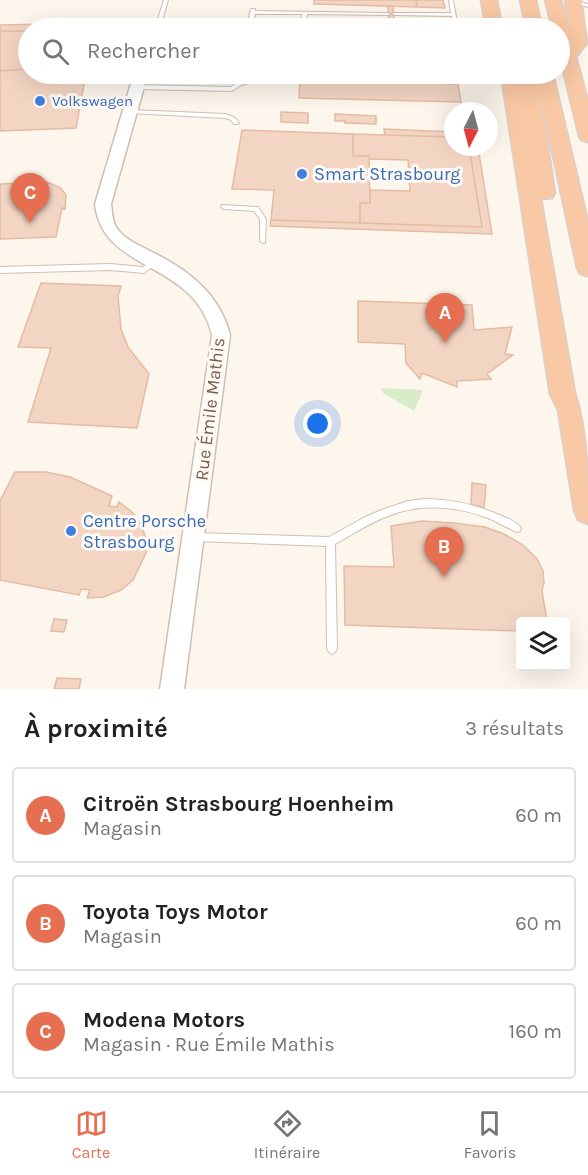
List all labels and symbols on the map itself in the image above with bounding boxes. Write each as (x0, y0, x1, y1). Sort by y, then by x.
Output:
place label: Volkswagen (52, 92, 133, 110)
marker: Volkswagen (33, 94, 47, 108)
north arrow (444, 102, 498, 156)
place label: Smart Strasbourg (314, 163, 461, 185)
marker: Smart Strasbourg (295, 167, 309, 181)
pin: C (10, 174, 50, 223)
pin: A (426, 294, 464, 343)
street label: Rue Émile Mathis (189, 336, 230, 482)
your location (303, 409, 332, 438)
place label: Centre Porsche Strasbourg (83, 510, 206, 553)
marker: Centre Porsche Strasbourg (64, 524, 78, 538)
pin: B (424, 528, 464, 577)

